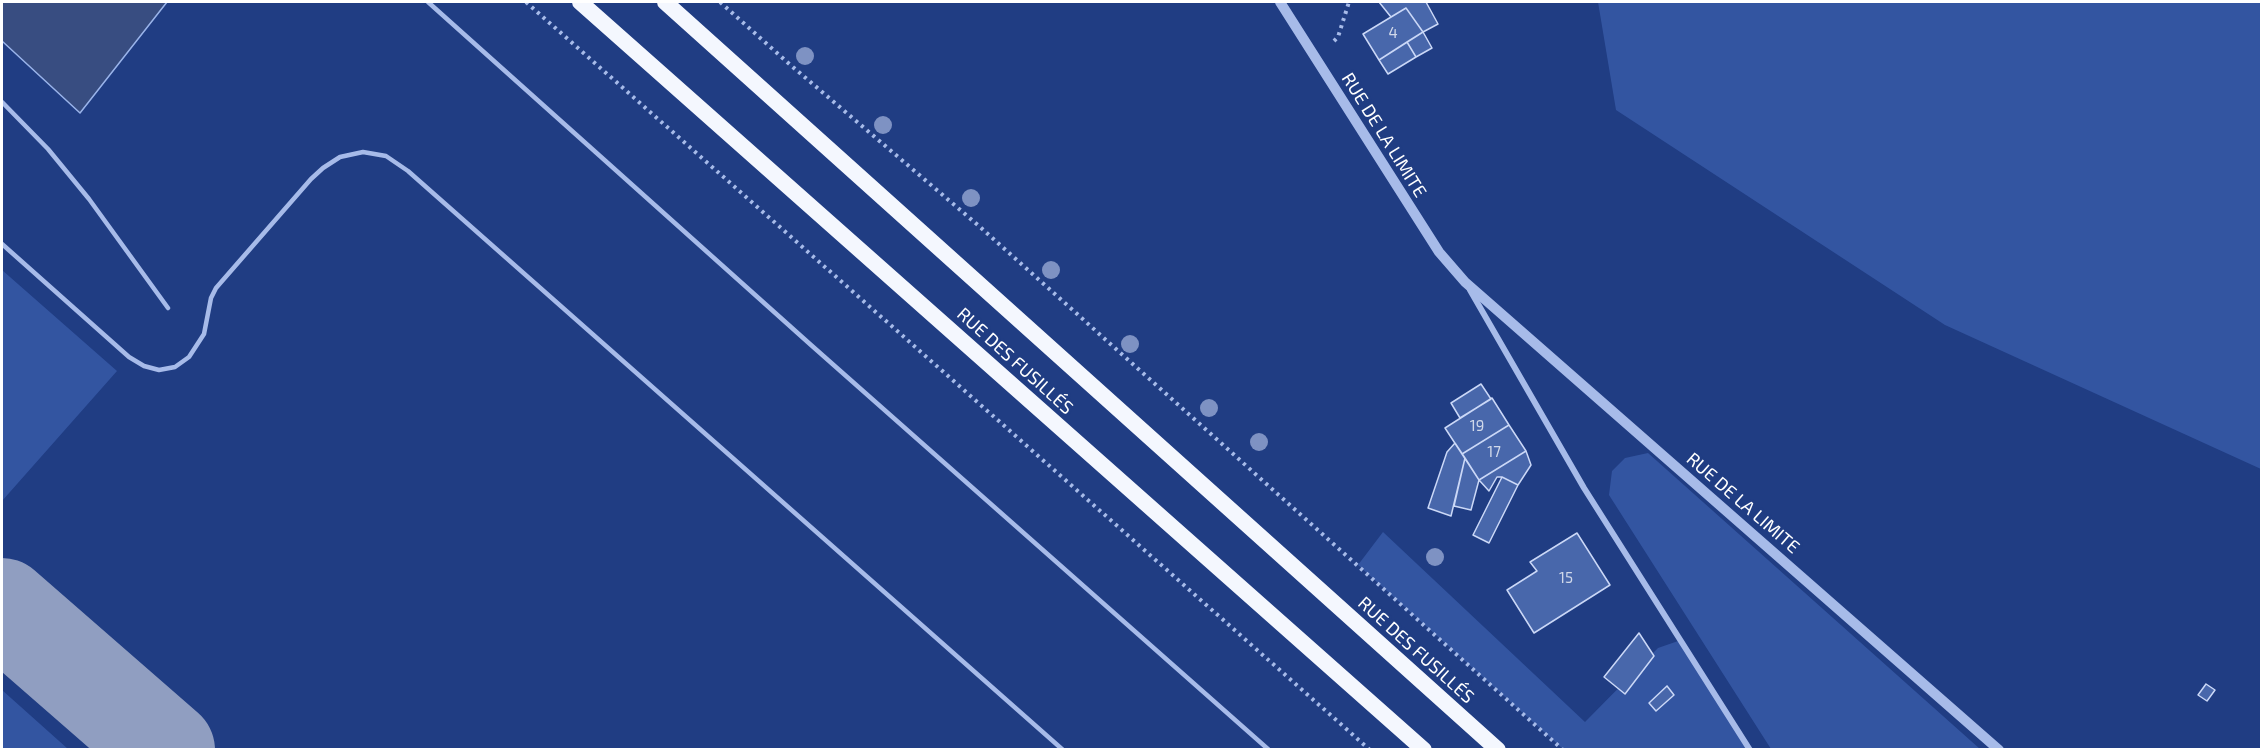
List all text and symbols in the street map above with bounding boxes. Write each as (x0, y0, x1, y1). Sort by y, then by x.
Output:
house number: 4 (1388, 24, 1398, 42)
street label: RUE DE LA LIMITE (1337, 69, 1431, 201)
street label: RUE DES FUSILLÉS (953, 303, 1077, 419)
house number: 19 (1470, 417, 1484, 435)
house number: 17 (1487, 443, 1501, 461)
street label: RUE DE LA LIMITE (1682, 448, 1804, 558)
house number: 15 (1559, 569, 1573, 587)
street label: RUE DES FUSILLÉS (1354, 592, 1478, 708)

